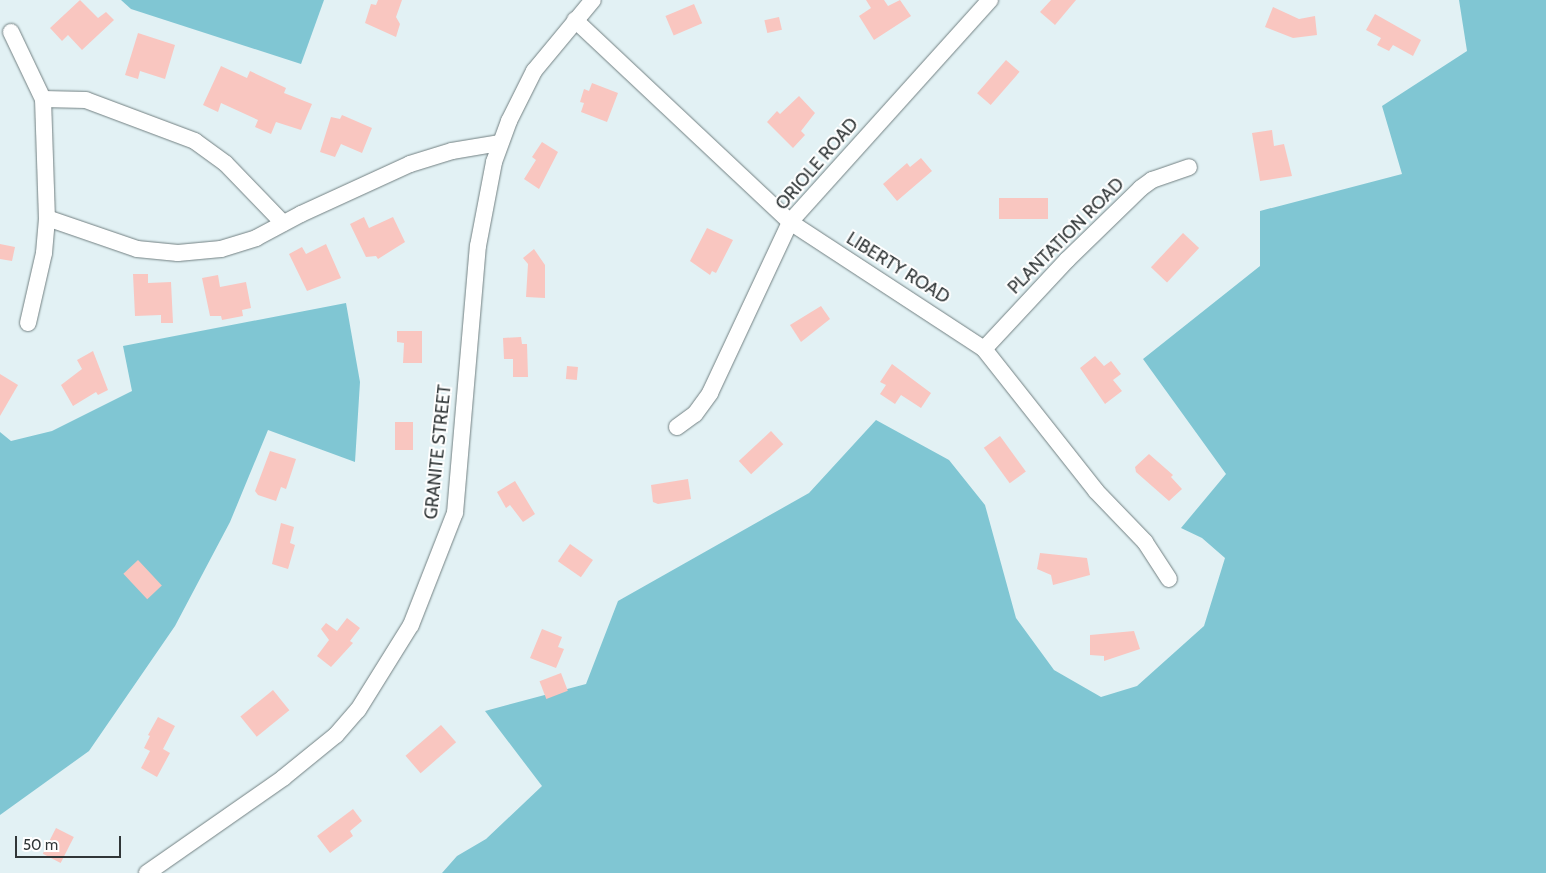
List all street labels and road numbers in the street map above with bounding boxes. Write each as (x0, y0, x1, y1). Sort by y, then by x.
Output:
street label: ORIOLE ROAD (771, 114, 863, 214)
street label: PLANTATION ROAD (1003, 173, 1129, 299)
street label: LIBERTY ROAD (842, 228, 954, 308)
street label: GRANITE STREET (420, 384, 456, 520)

